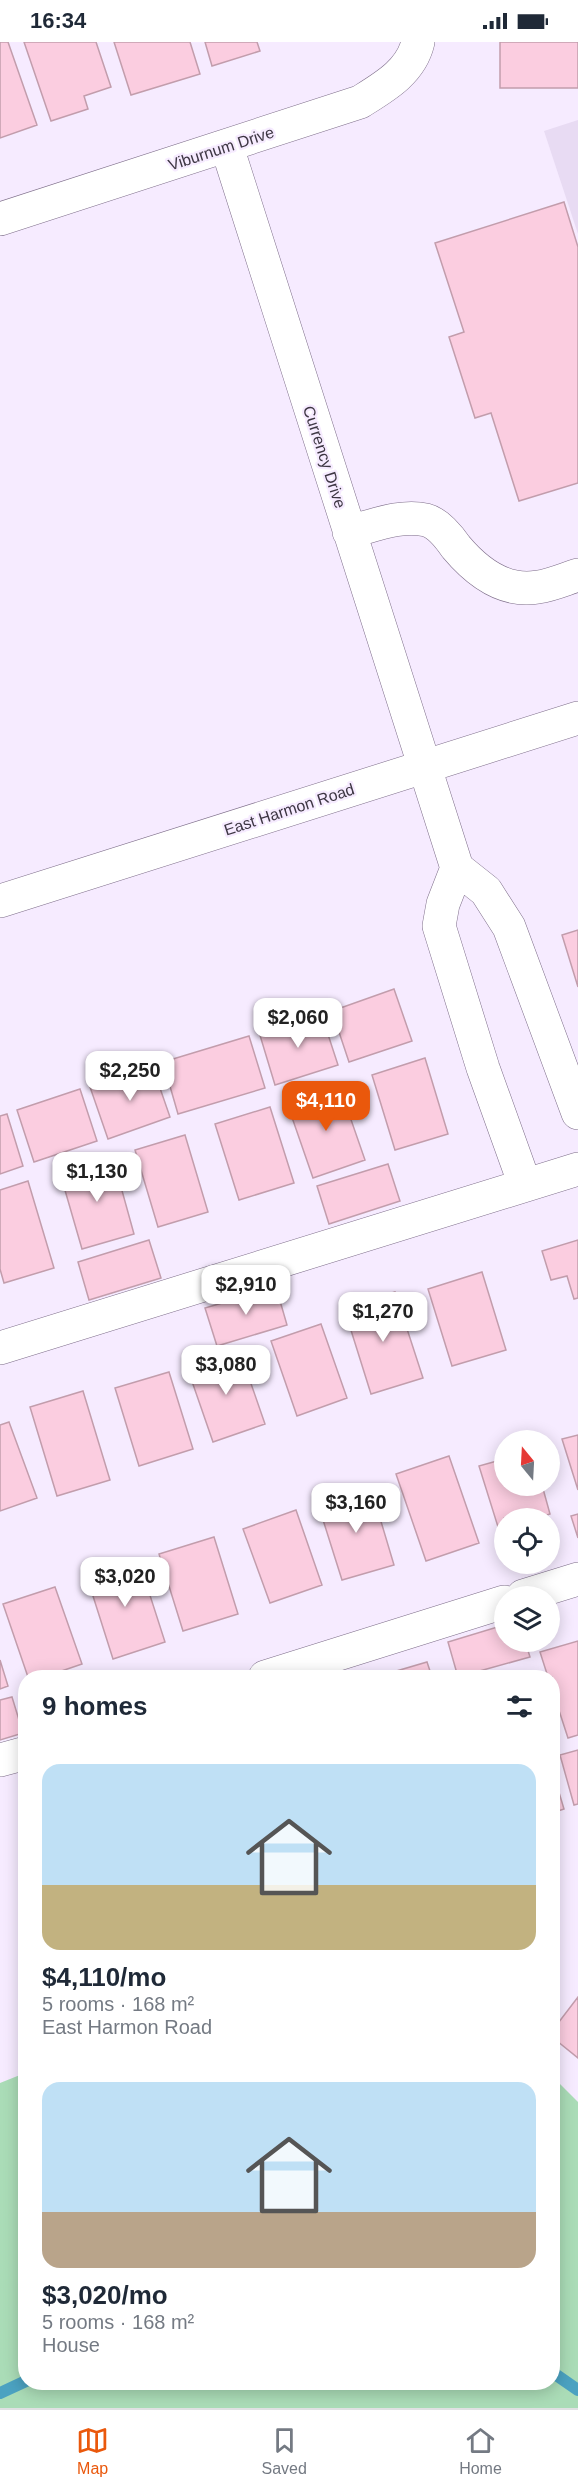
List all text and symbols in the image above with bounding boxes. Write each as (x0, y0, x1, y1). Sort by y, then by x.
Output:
text: 16:34 (30, 8, 86, 33)
street label: Viburnum Drive (166, 123, 276, 174)
street label: Currency Drive (300, 404, 349, 511)
street label: East Harmon Road (222, 780, 356, 839)
pin: $2,060 (249, 998, 347, 1049)
text: $2,060 (267, 1006, 329, 1028)
pin: $2,250 (81, 1051, 179, 1102)
text: $2,250 (99, 1059, 161, 1081)
pin: $4,110 (277, 1081, 375, 1132)
text: $4,110 (296, 1089, 356, 1111)
pin: $1,130 (48, 1152, 146, 1203)
text: $1,130 (66, 1160, 128, 1182)
pin: $2,910 (197, 1265, 295, 1316)
text: $2,910 (215, 1273, 277, 1295)
pin: $1,270 (334, 1292, 432, 1343)
text: $1,270 (352, 1300, 414, 1322)
pin: $3,080 (177, 1345, 275, 1396)
text: $3,080 (195, 1353, 257, 1375)
north arrow (494, 1430, 560, 1496)
map controls (494, 1430, 560, 1652)
pin: $3,160 (307, 1483, 405, 1534)
text: $3,160 (325, 1491, 387, 1513)
button: locate (494, 1508, 560, 1574)
pin: $3,020 (76, 1557, 174, 1608)
text: $3,020 (94, 1565, 156, 1587)
button: layers (494, 1586, 560, 1652)
icon: filters (503, 1690, 536, 1723)
text: 9 homes (42, 1691, 148, 1721)
icon: home (235, 1803, 343, 1911)
text: $4,110/mo (42, 1962, 166, 1992)
text: 5 rooms · 168 m² (42, 1993, 194, 2015)
text: East Harmon Road (42, 2016, 212, 2038)
icon: home (235, 2121, 343, 2229)
text: $3,020/mo (42, 2280, 168, 2310)
text: 5 rooms · 168 m² (42, 2311, 194, 2333)
text: House (42, 2334, 100, 2356)
tab: Map (76, 2424, 109, 2478)
tab: Saved (261, 2424, 307, 2478)
tab: Home (459, 2424, 502, 2478)

